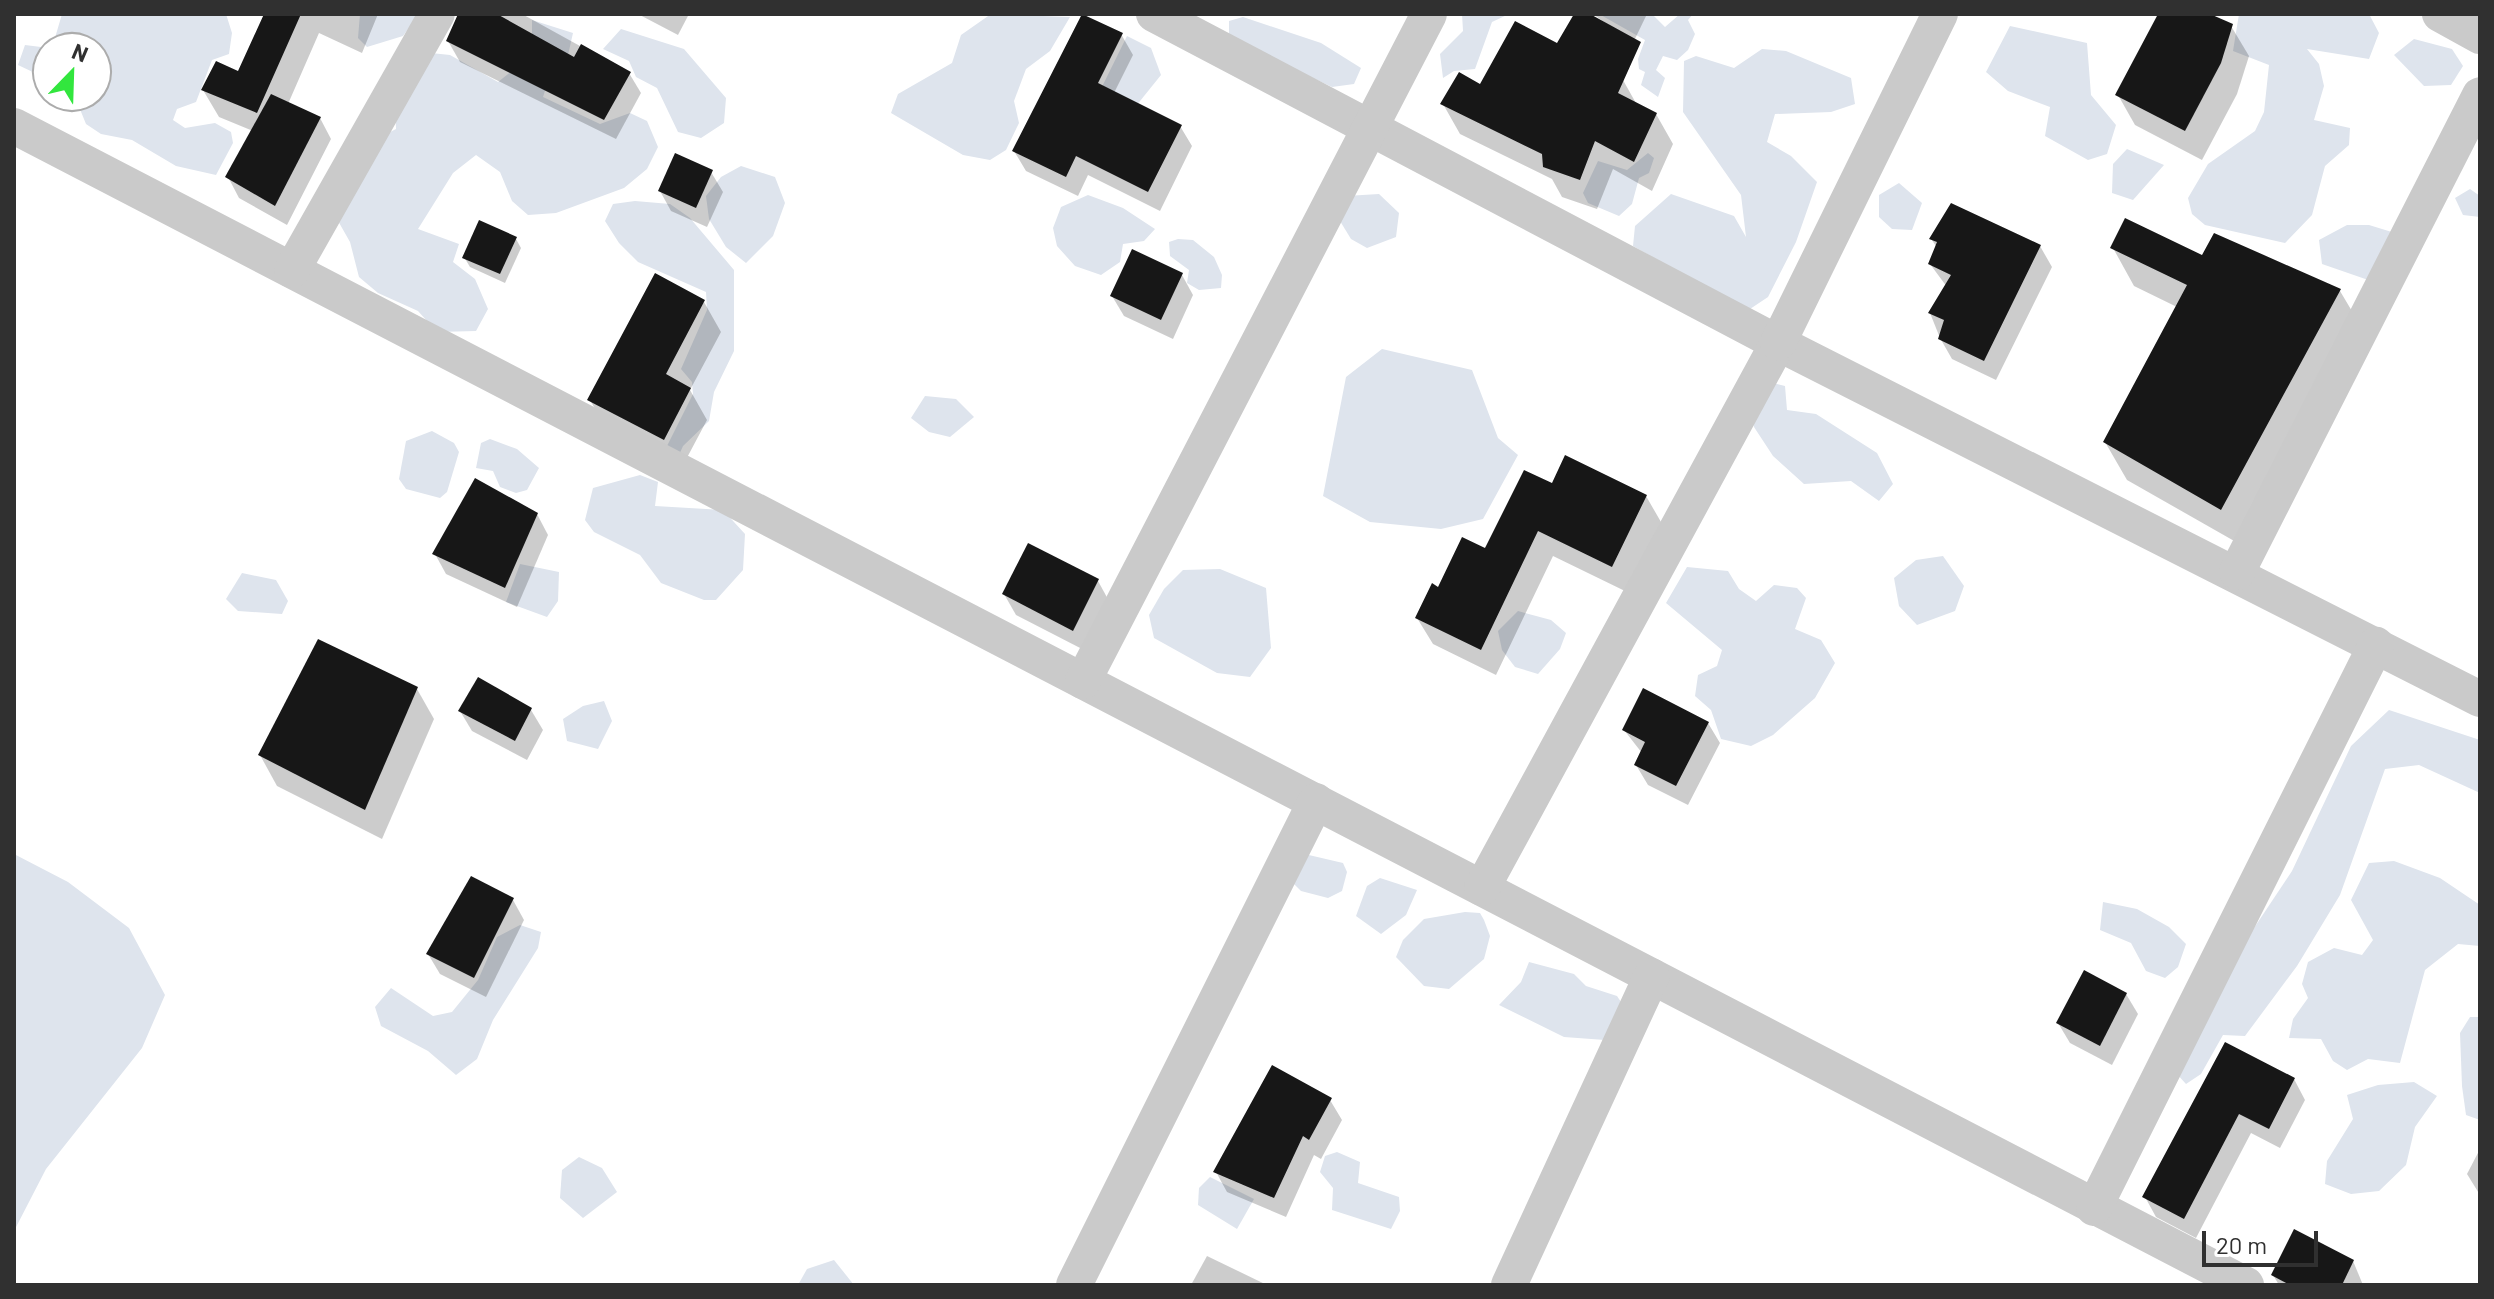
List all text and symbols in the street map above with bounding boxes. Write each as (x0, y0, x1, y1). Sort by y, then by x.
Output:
north arrow (32, 32, 112, 112)
text: N (69, 37, 92, 67)
scale bar (2206, 1215, 2322, 1265)
text: 20 m (2216, 1230, 2267, 1259)

